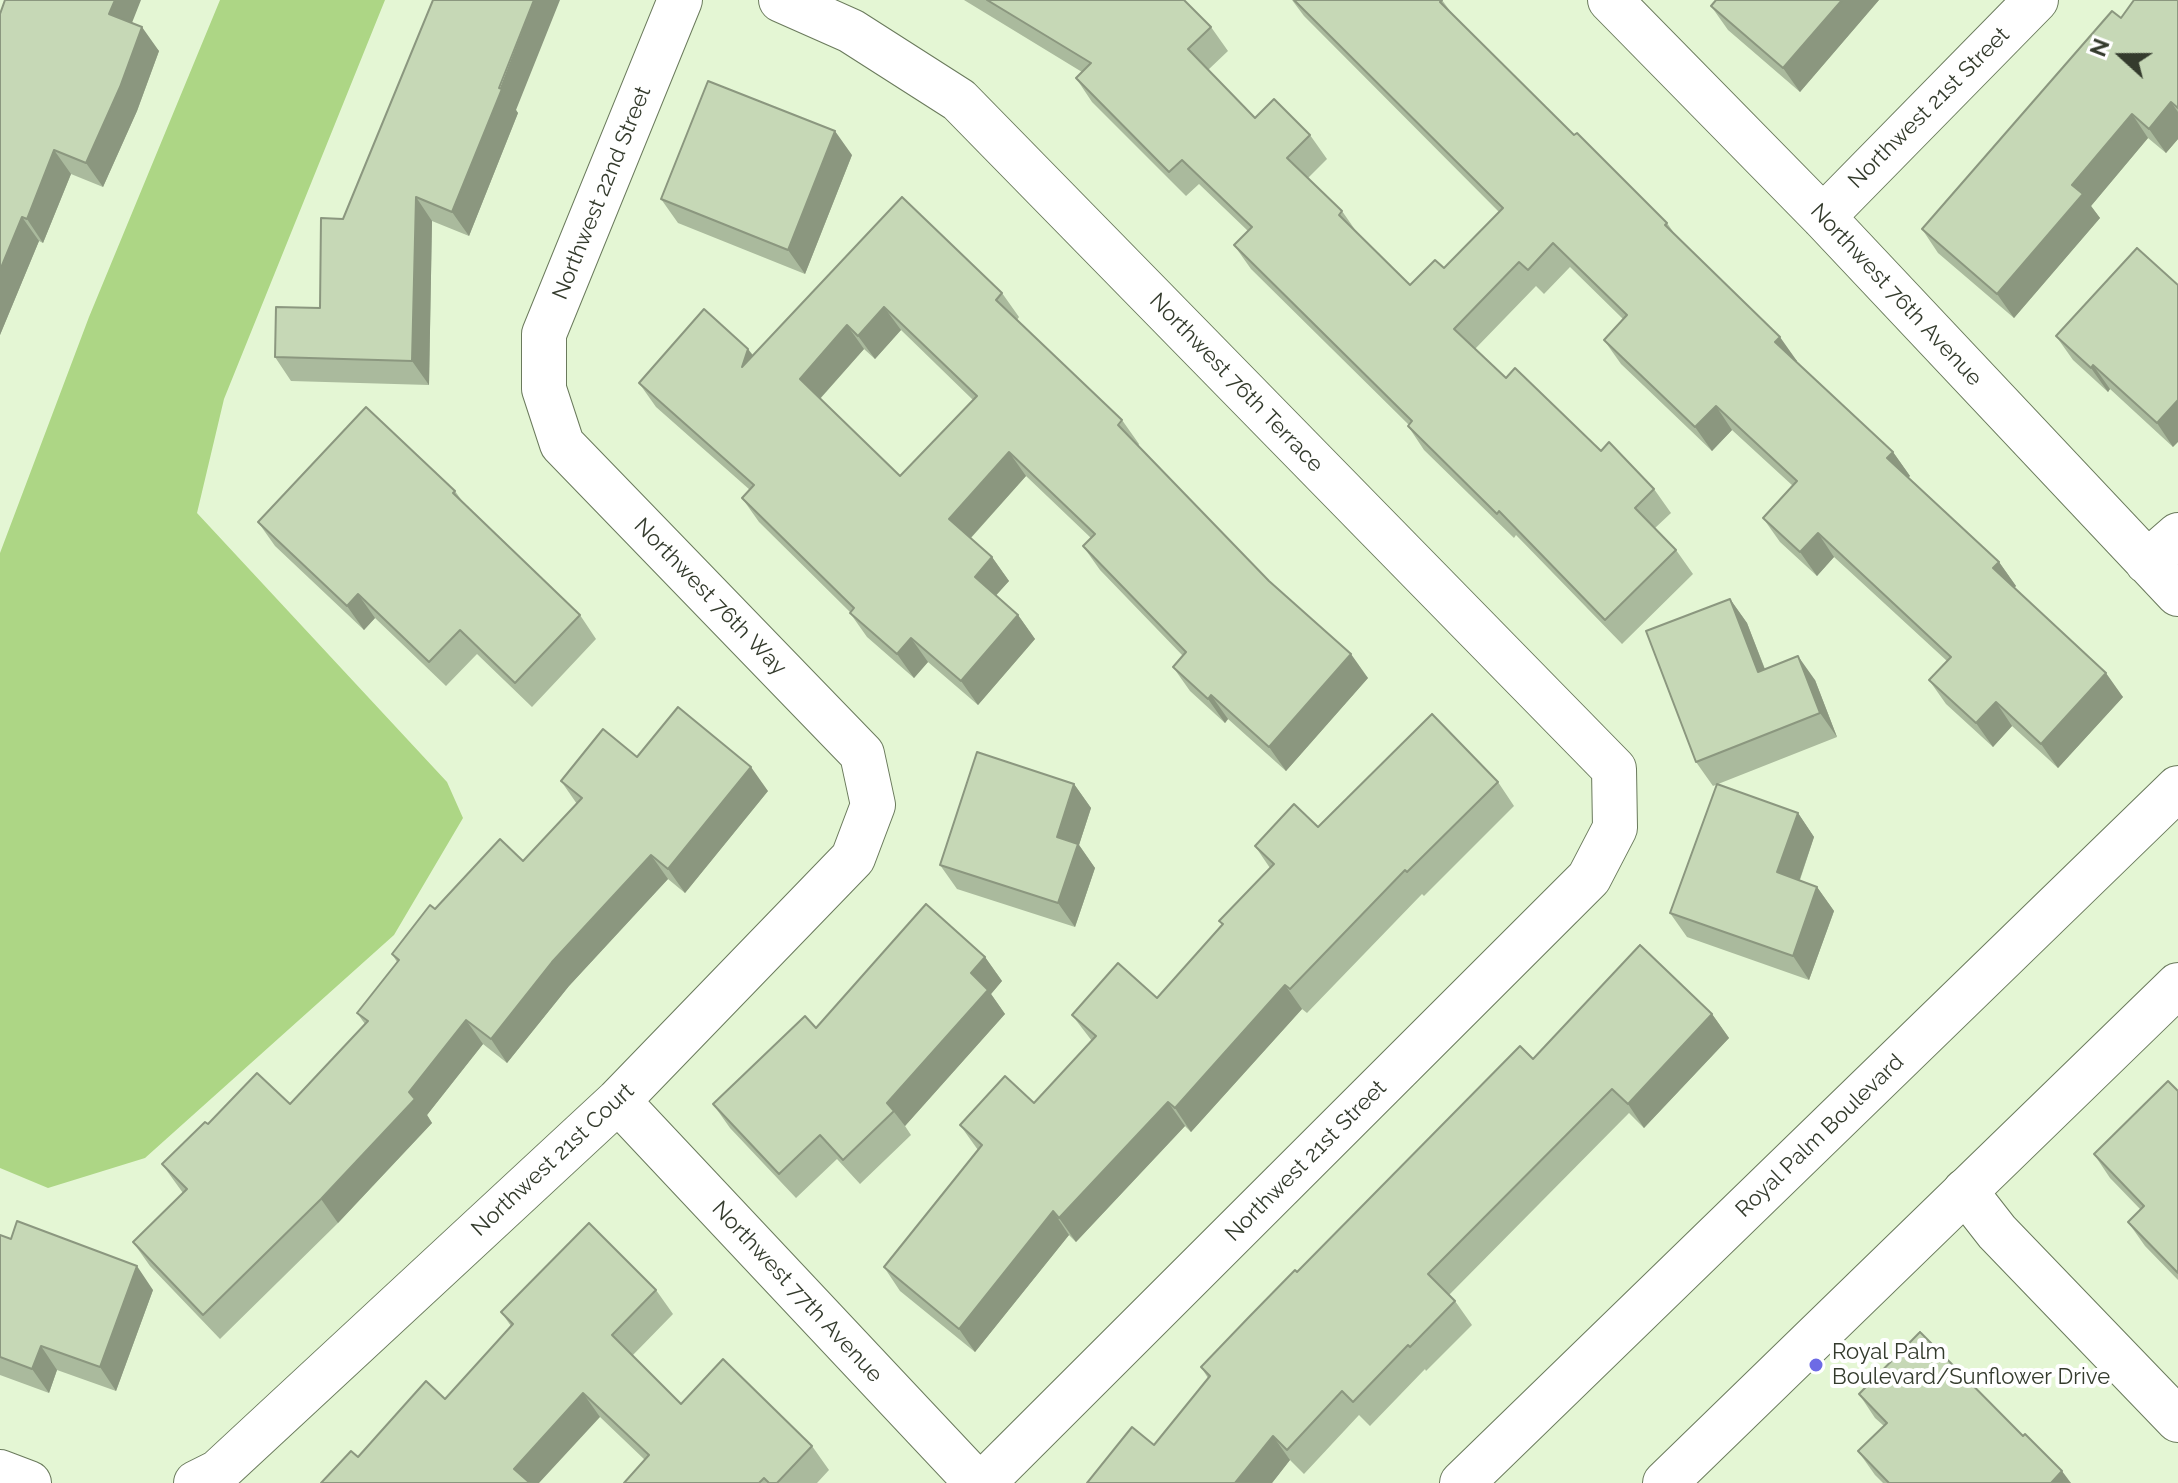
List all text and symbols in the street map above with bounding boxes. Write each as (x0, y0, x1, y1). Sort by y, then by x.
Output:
north arrow (2082, 16, 2162, 96)
street label: Northwest 21st Street (1843, 22, 2015, 194)
text: N (2084, 35, 2115, 60)
street label: Northwest 22nd Street (547, 83, 657, 303)
street label: Northwest 76th Avenue (1805, 198, 1987, 392)
street label: Northwest 76th Terrace (1144, 288, 1328, 478)
street label: Northwest 76th Way (628, 513, 792, 681)
street label: Royal Palm Boulevard (1731, 1049, 1909, 1223)
street label: Northwest 21st Street (1220, 1075, 1392, 1247)
street label: Northwest 21st Court (466, 1078, 640, 1242)
street label: Northwest 77th Avenue (706, 1196, 888, 1388)
place label: Royal Palm Boulevard/Sunflower Drive (1832, 1339, 2110, 1390)
marker: Royal Palm Boulevard/Sunflower Drive (1807, 1356, 1825, 1374)

